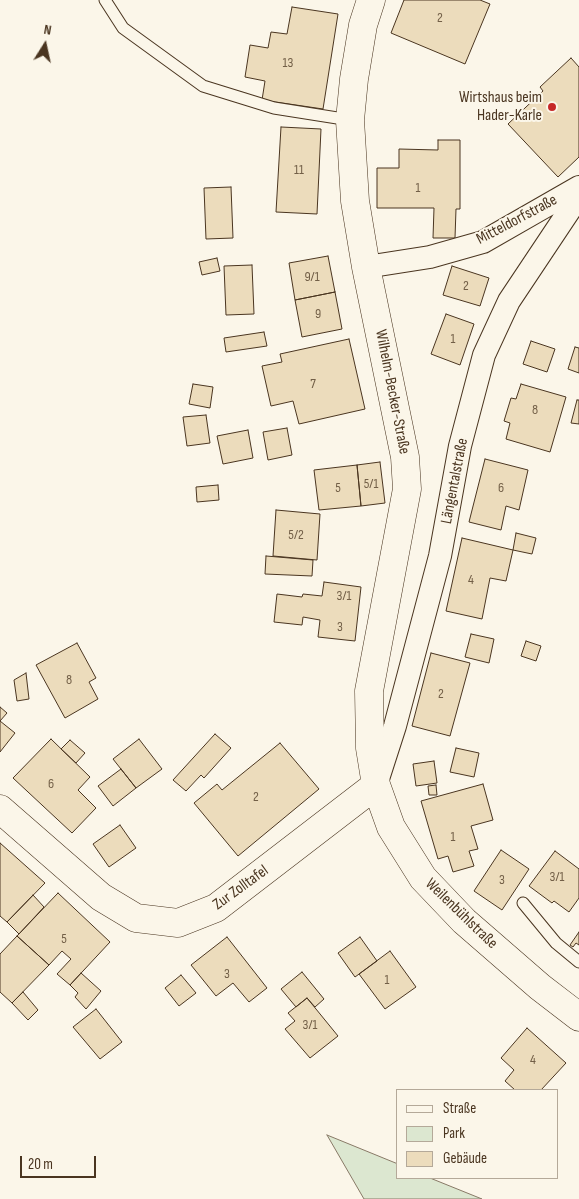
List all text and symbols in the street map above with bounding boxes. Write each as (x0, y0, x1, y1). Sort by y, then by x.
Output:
house number: 2 (437, 10, 443, 26)
north arrow (20, 20, 70, 70)
text: N (43, 21, 53, 39)
house number: 13 (283, 55, 293, 71)
place label: Wirtshaus beim Hader-Karle (459, 88, 542, 126)
marker: Wirtshaus beim Hader-Karle (546, 101, 558, 113)
house number: 11 (294, 162, 304, 178)
house number: 1 (416, 180, 420, 196)
street label: Mitteldorfstraße (473, 191, 561, 249)
house number: 9/1 (304, 269, 320, 285)
house number: 2 (463, 278, 469, 294)
house number: 9 (315, 306, 321, 322)
street label: Wilhelm-Becker-Straße (370, 328, 414, 456)
house number: 1 (451, 331, 455, 347)
house number: 7 (310, 376, 316, 392)
house number: 8 (532, 402, 538, 418)
street label: Längentalstraße (437, 437, 473, 525)
house number: 5/1 (364, 476, 378, 492)
house number: 5 (335, 480, 341, 496)
house number: 6 (498, 480, 504, 496)
house number: 5/2 (288, 527, 304, 543)
house number: 4 (468, 572, 474, 588)
house number: 3/1 (337, 588, 351, 604)
house number: 3 (337, 619, 343, 635)
house number: 8 (66, 672, 72, 688)
house number: 2 (438, 686, 444, 702)
house number: 6 (48, 776, 54, 792)
house number: 2 (253, 789, 259, 805)
house number: 1 (451, 829, 455, 845)
street label: Zur Zolltafel (210, 861, 272, 915)
house number: 3/1 (550, 869, 564, 885)
house number: 3 (499, 872, 505, 888)
street label: Weilenbühlstraße (421, 875, 501, 953)
house number: 5 (61, 931, 67, 947)
house number: 3 (224, 966, 230, 982)
house number: 1 (385, 972, 389, 988)
house number: 3/1 (303, 1017, 317, 1033)
house number: 4 (530, 1052, 536, 1068)
legend (396, 1089, 559, 1179)
text: Straße (443, 1099, 476, 1118)
text: Park (443, 1124, 465, 1143)
scale bar (22, 1146, 99, 1178)
text: Gebäude (443, 1149, 487, 1168)
text: 20 m (28, 1155, 53, 1174)

